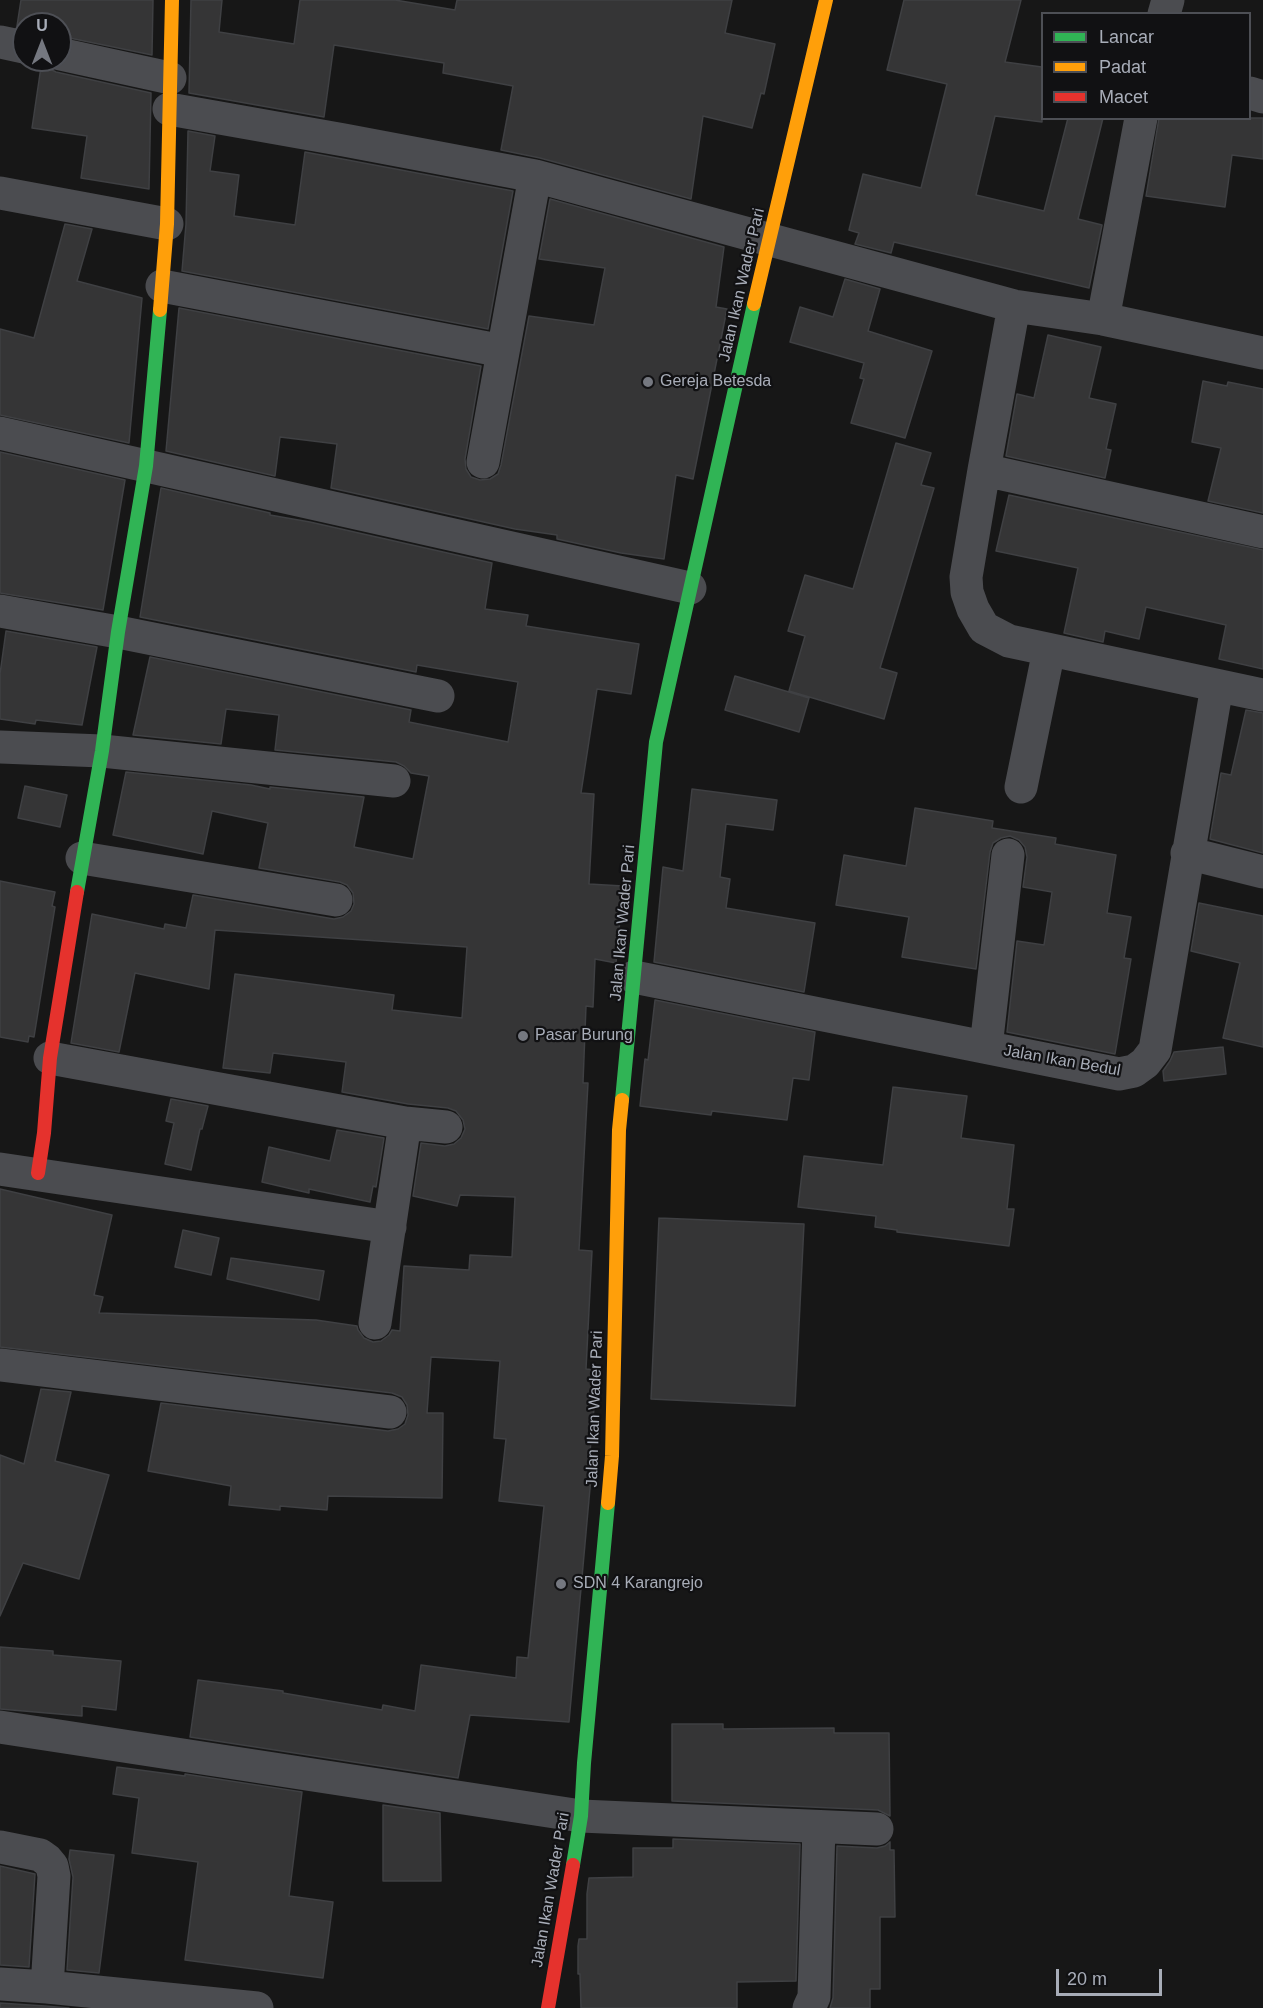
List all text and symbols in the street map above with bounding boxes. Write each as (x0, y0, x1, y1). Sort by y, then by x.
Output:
north arrow (12, 12, 72, 72)
legend (1041, 12, 1251, 120)
text: U (36, 17, 48, 34)
text: Lancar (1099, 27, 1154, 47)
text: Padat (1099, 57, 1146, 77)
text: Macet (1099, 87, 1148, 107)
street label: Jalan Ikan Wader Pari (715, 206, 769, 364)
place label: Gereja Betesda (660, 372, 771, 392)
marker: Gereja Betesda (641, 375, 655, 389)
street label: Jalan Ikan Wader Pari (607, 844, 639, 1002)
place label: Pasar Burung (535, 1026, 633, 1046)
marker: Pasar Burung (516, 1029, 530, 1043)
street label: Jalan Ikan Bedul (1002, 1041, 1122, 1081)
street label: Jalan Ikan Wader Pari (583, 1330, 607, 1488)
place label: SDN 4 Karangrejo (573, 1574, 703, 1594)
marker: SDN 4 Karangrejo (554, 1577, 568, 1591)
street label: Jalan Ikan Wader Pari (528, 1811, 574, 1969)
scale bar (1059, 1957, 1166, 1995)
text: 20 m (1067, 1969, 1107, 1989)

